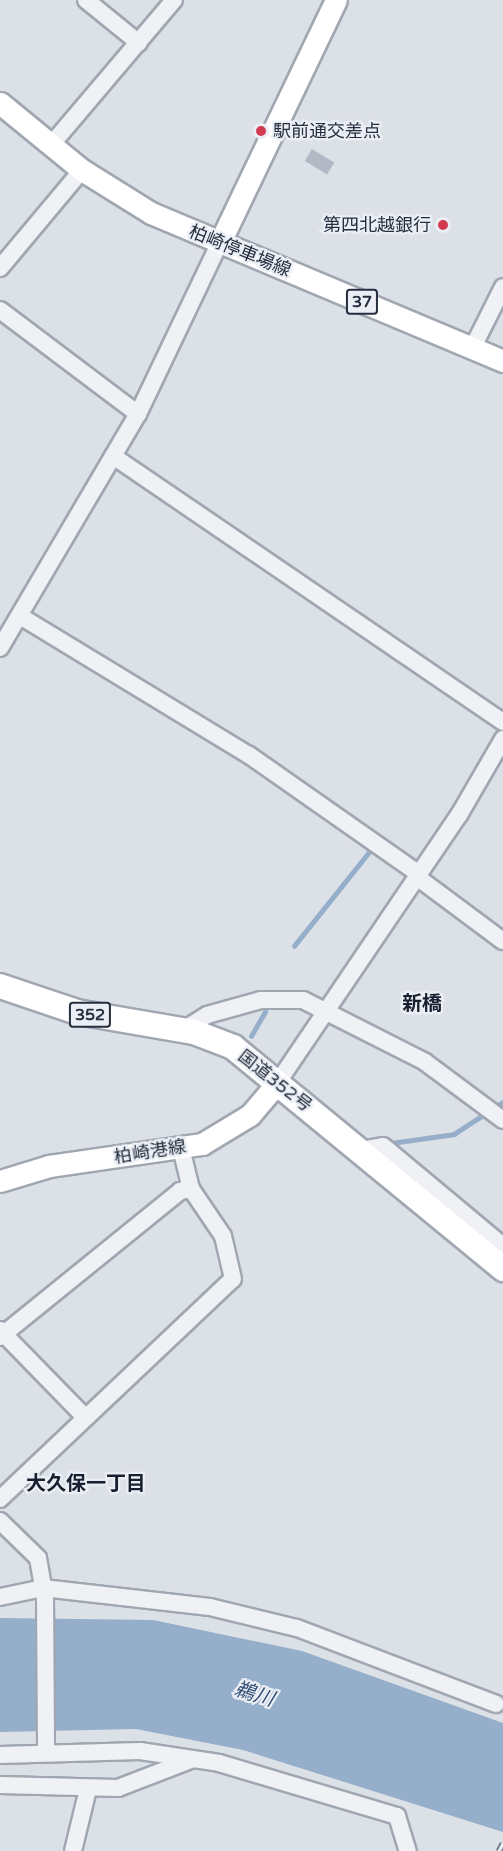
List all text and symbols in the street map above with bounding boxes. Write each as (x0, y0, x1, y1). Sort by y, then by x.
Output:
place label: 駅前通交差点 (273, 120, 381, 142)
marker: 駅前通交差点 (254, 124, 268, 138)
place label: 第四北越銀行 (323, 214, 431, 236)
marker: 第四北越銀行 (436, 218, 450, 232)
street label: 柏崎停車場線 (186, 221, 294, 281)
road number: 37 (346, 289, 378, 315)
district label: 新橋 (402, 992, 442, 1016)
road number: 352 (68, 1002, 112, 1028)
street label: 国道352号 (234, 1045, 316, 1117)
street label: 柏崎港線 (113, 1136, 187, 1168)
district label: 大久保一丁目 (26, 1472, 146, 1496)
water label: 鵜川 (231, 1678, 277, 1712)

